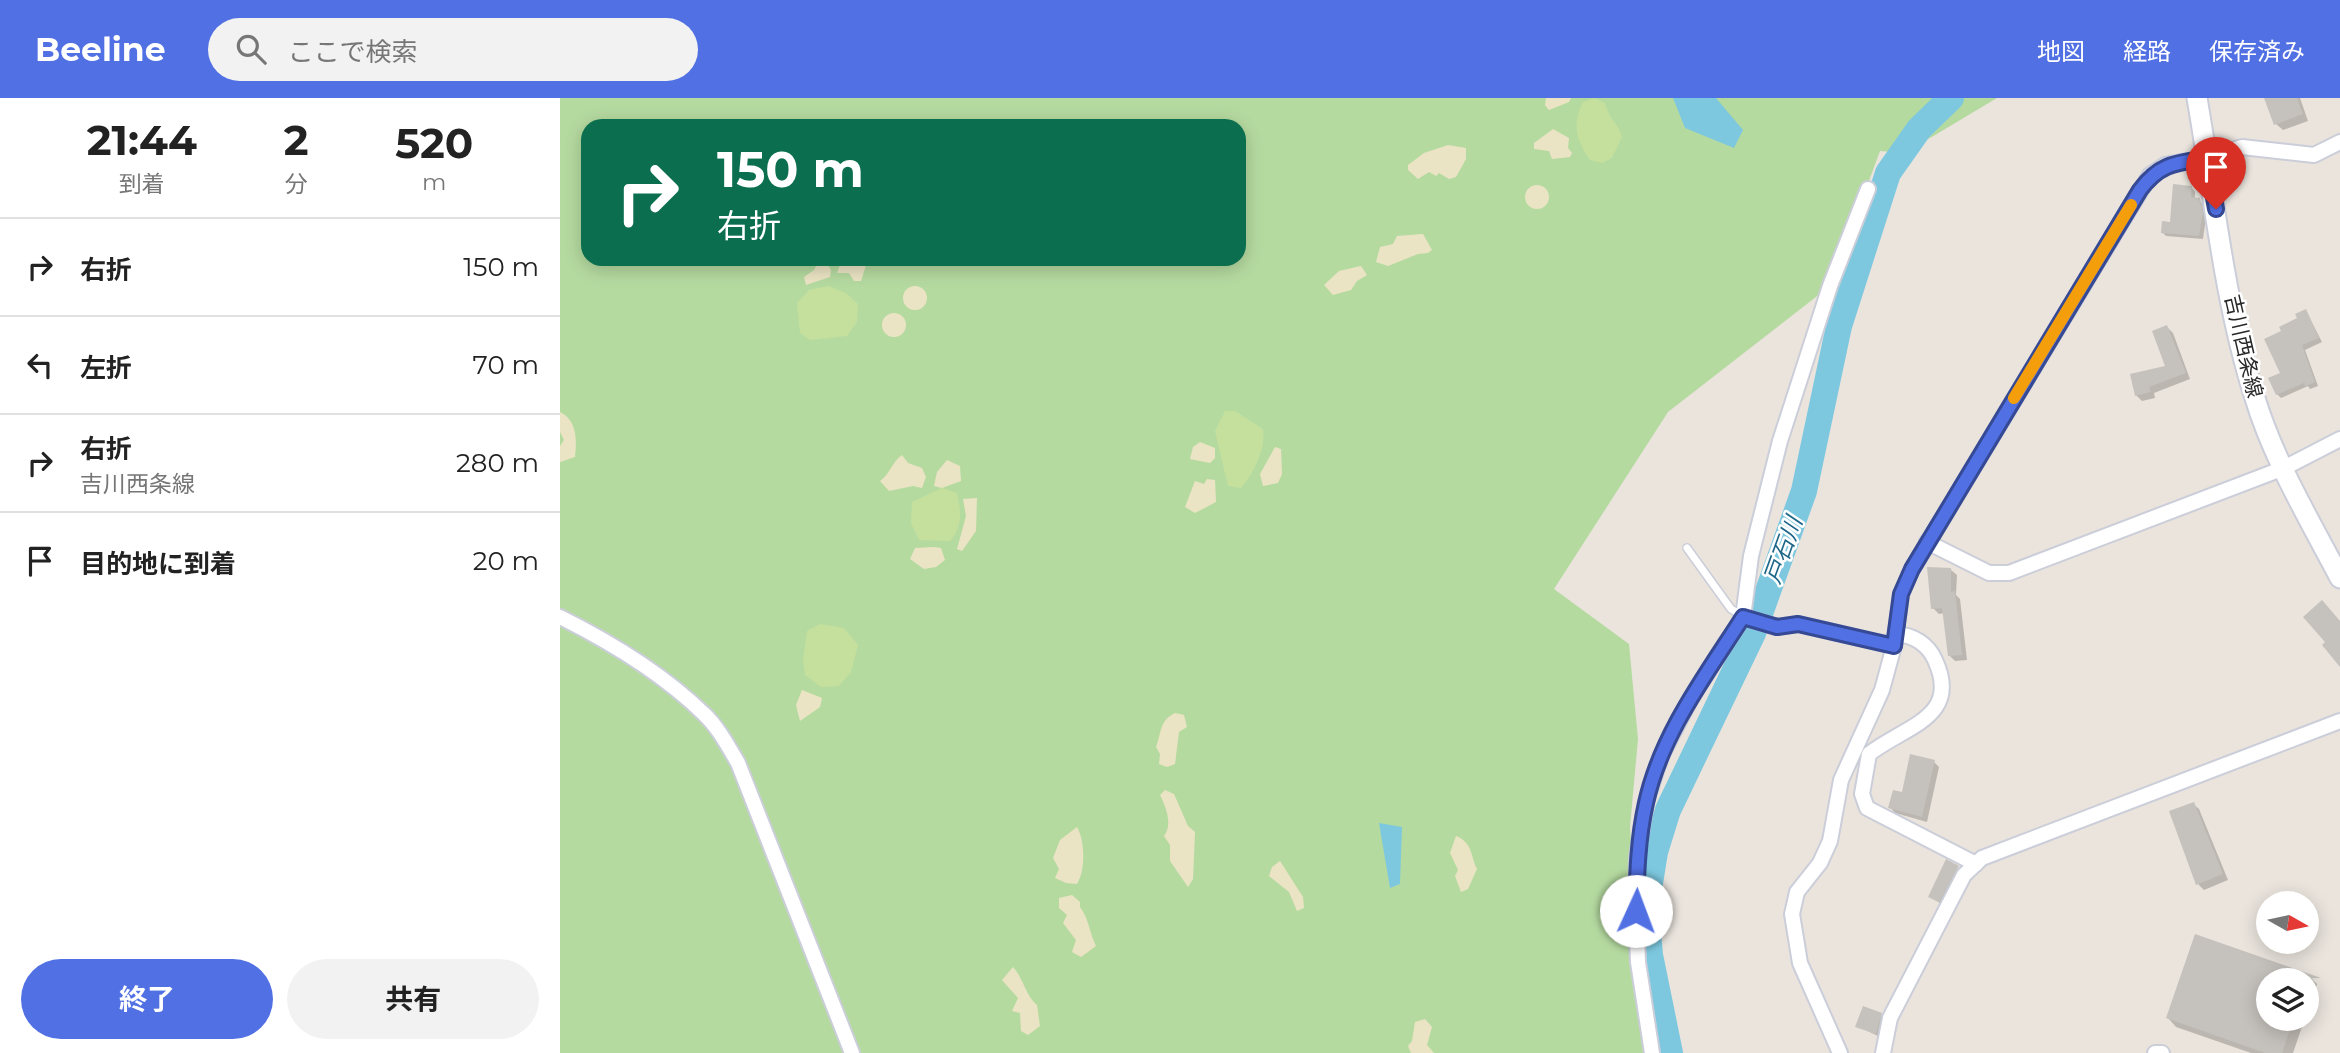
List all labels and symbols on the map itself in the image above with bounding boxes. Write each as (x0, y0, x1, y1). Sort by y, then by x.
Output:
pin (2186, 137, 2246, 209)
street label: 吉川西条線 (2220, 292, 2268, 400)
water label: 戸石川 (1758, 510, 1809, 587)
position arrow (1599, 874, 1673, 948)
north arrow (2256, 891, 2319, 954)

